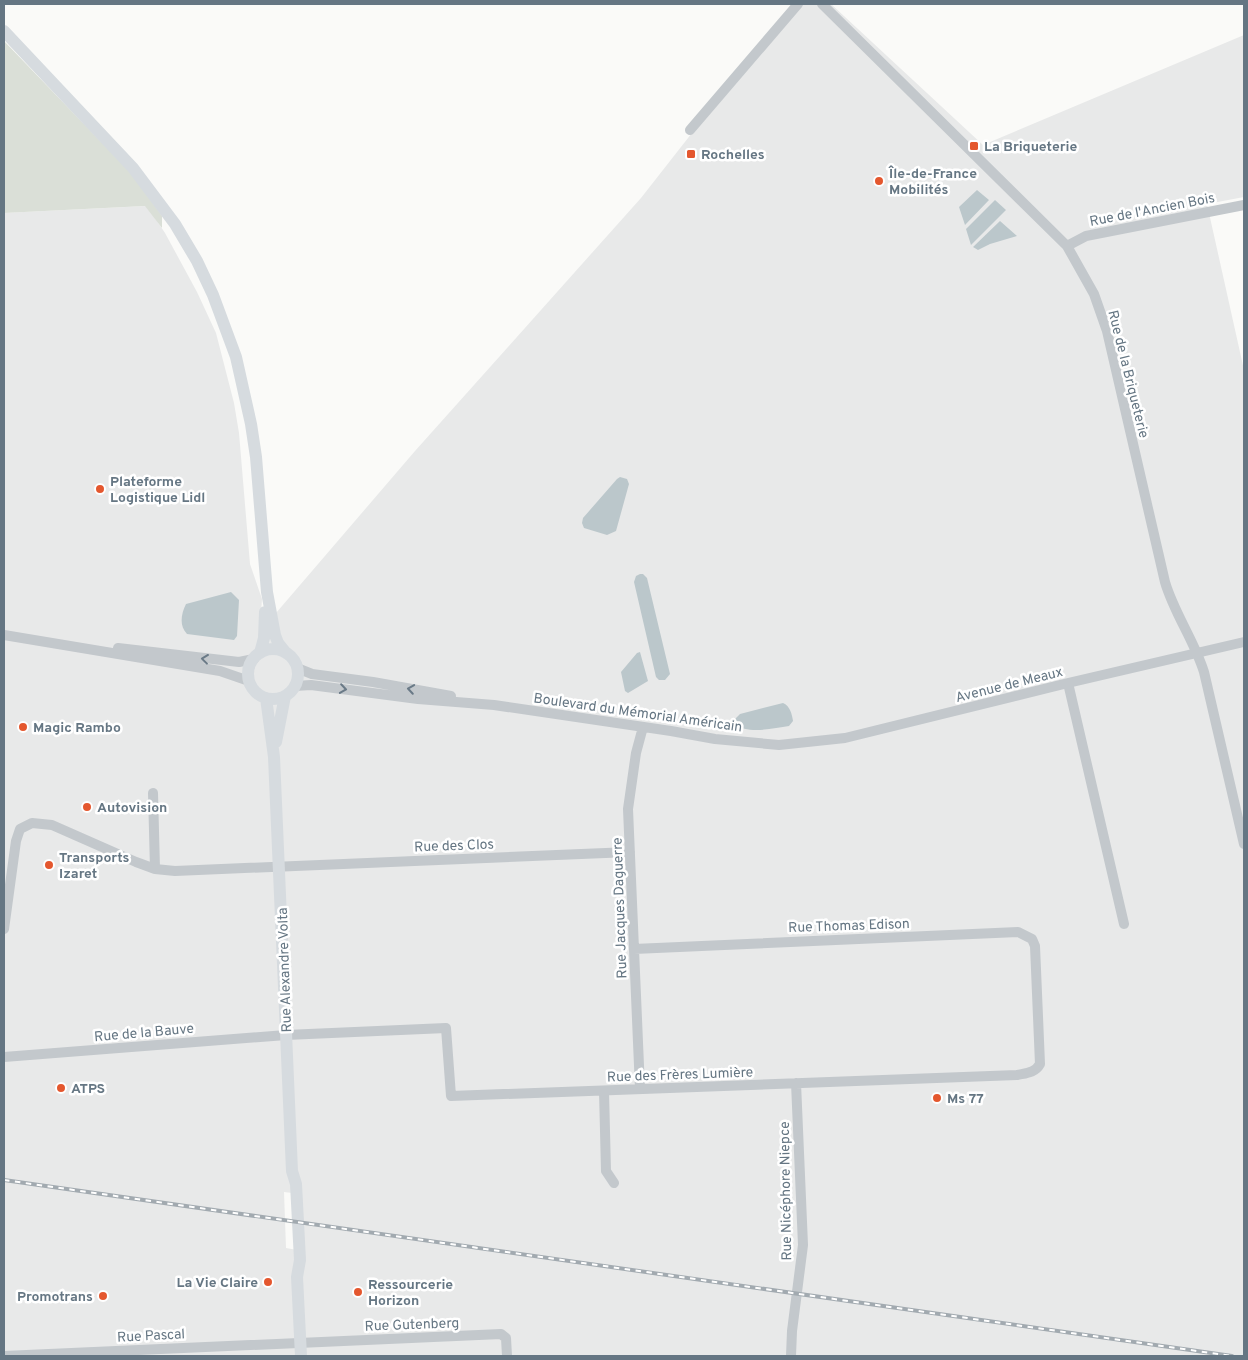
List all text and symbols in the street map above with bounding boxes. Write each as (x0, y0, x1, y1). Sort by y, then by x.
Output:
place label: La Briqueterie (984, 139, 1078, 156)
marker: La Briqueterie (968, 140, 980, 152)
place label: Rochelles (701, 147, 765, 164)
marker: Rochelles (685, 148, 697, 160)
place label: Île-de-France Mobilités (888, 165, 977, 199)
marker: Île-de-France Mobilités (873, 175, 885, 187)
street label: Rue de l'Ancien Bois (1088, 190, 1216, 231)
street label: Rue de la Briqueterie (1103, 309, 1152, 440)
place label: Plateforme Logistique Lidl (110, 474, 205, 507)
marker: Plateforme Logistique Lidl (94, 483, 106, 495)
one-way arrow (201, 654, 209, 665)
street label: Avenue de Meaux (954, 664, 1065, 707)
one-way arrow (339, 684, 348, 694)
one-way arrow (407, 684, 416, 694)
street label: Boulevard du Mémorial Américain (532, 690, 743, 737)
place label: Magic Rambo (33, 720, 121, 737)
marker: Magic Rambo (17, 721, 29, 733)
place label: Autovision (97, 800, 167, 817)
marker: Autovision (81, 801, 93, 813)
street label: Rue des Clos (414, 837, 494, 856)
street label: Rue Jacques Daguerre (610, 837, 631, 979)
place label: Transports Izaret (59, 850, 129, 883)
marker: Transports Izaret (43, 859, 55, 871)
street label: Rue Alexandre Volta (275, 907, 296, 1033)
street label: Rue Thomas Edison (788, 916, 910, 937)
street label: Rue de la Bauve (94, 1021, 195, 1046)
street label: Rue des Frères Lumière (607, 1064, 753, 1087)
place label: ATPS (71, 1081, 105, 1098)
marker: ATPS (55, 1082, 67, 1094)
place label: Ms 77 (947, 1091, 984, 1108)
marker: Ms 77 (931, 1092, 943, 1104)
street label: Rue Nicéphore Niepce (777, 1121, 796, 1261)
place label: La Vie Claire (176, 1275, 258, 1292)
marker: La Vie Claire (262, 1276, 274, 1288)
place label: Ressourcerie Horizon (368, 1277, 453, 1310)
marker: Ressourcerie Horizon (352, 1286, 364, 1298)
place label: Promotrans (17, 1289, 93, 1306)
marker: Promotrans (97, 1290, 109, 1302)
street label: Rue Gutenberg (364, 1315, 460, 1336)
street label: Rue Pascal (117, 1326, 185, 1347)

